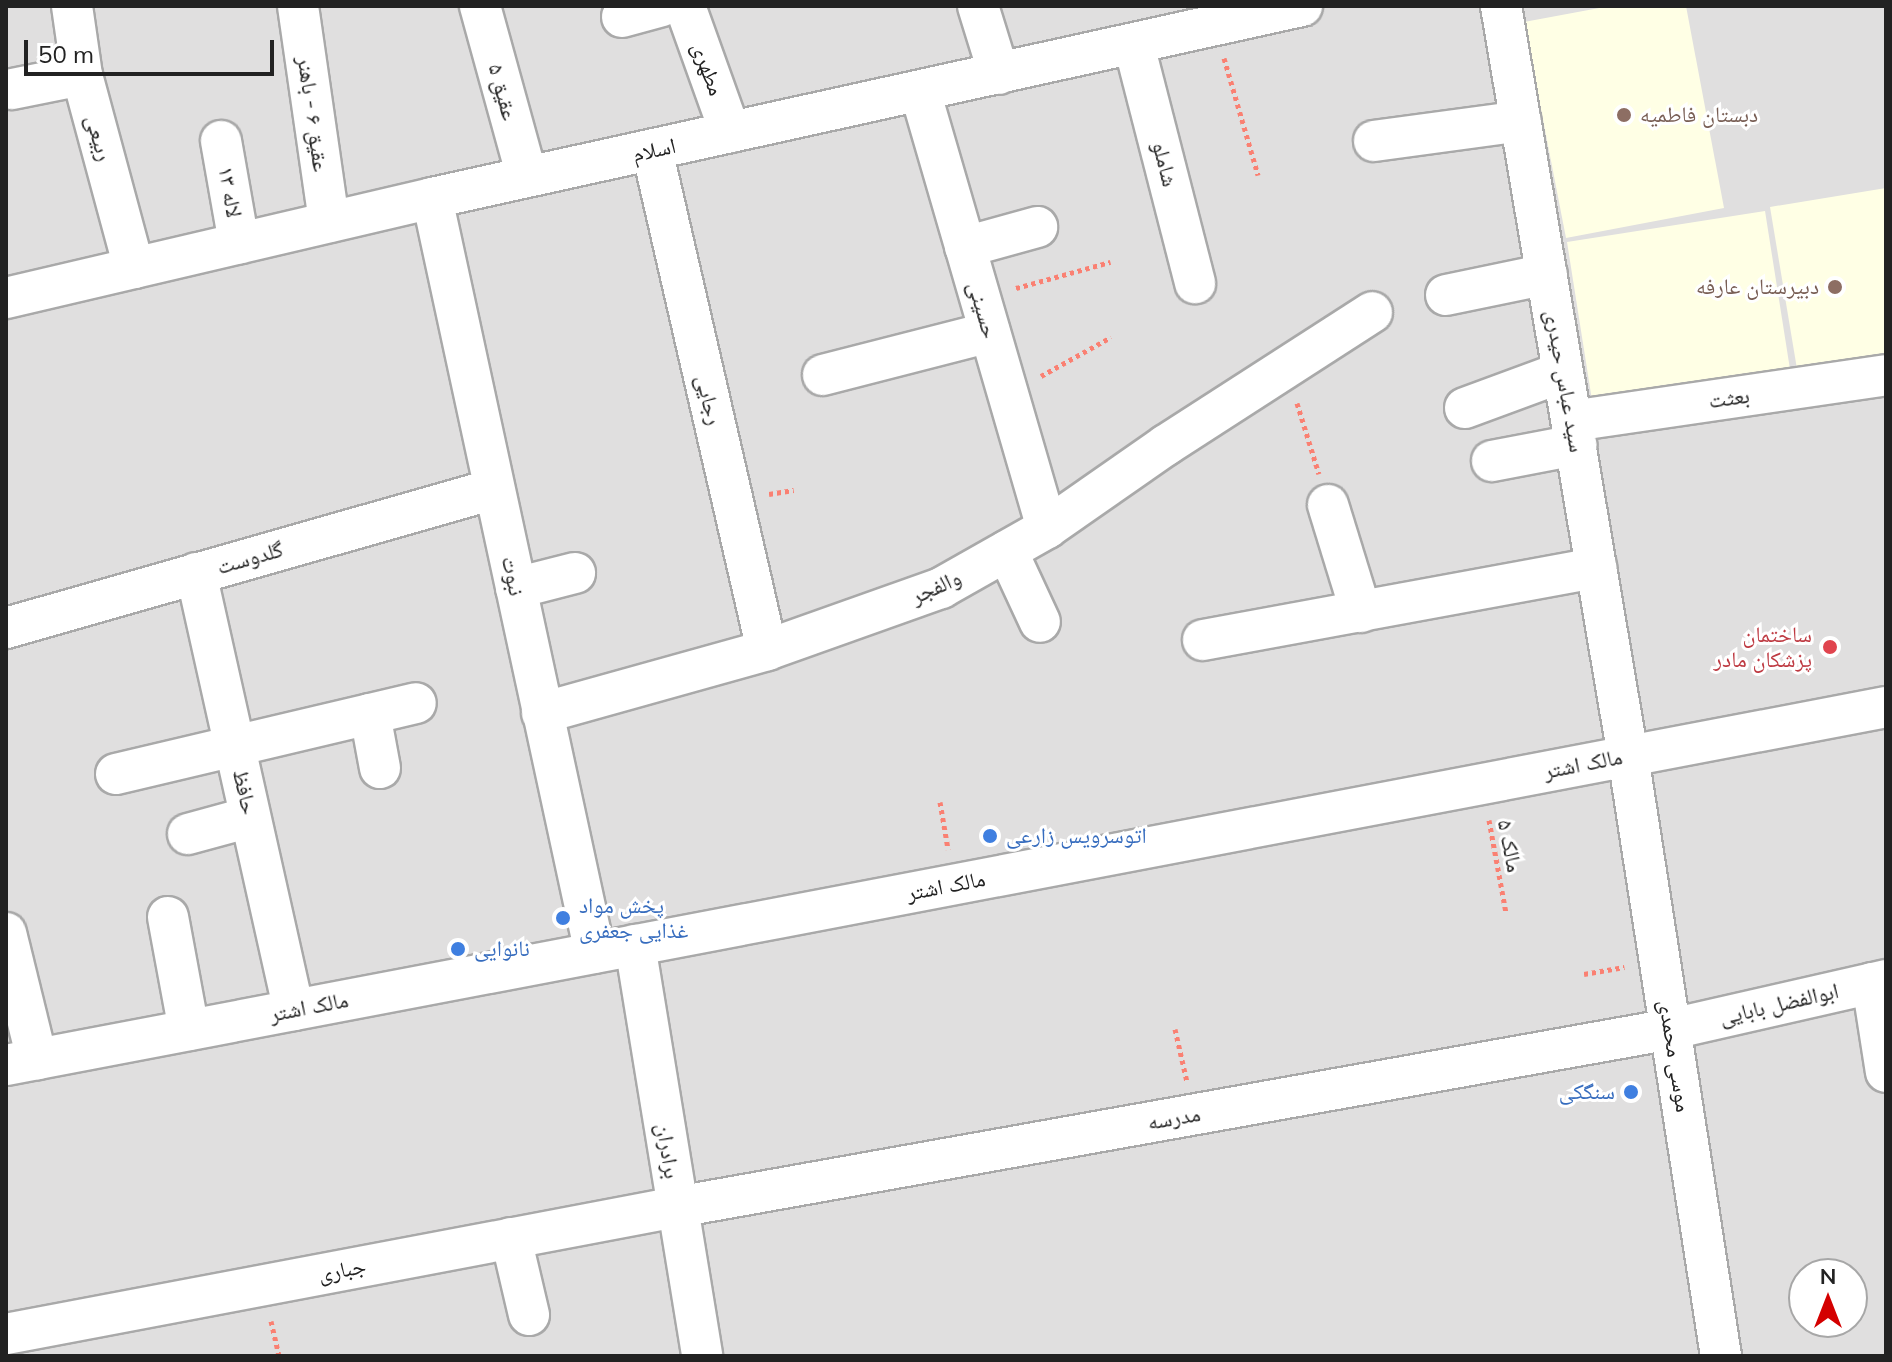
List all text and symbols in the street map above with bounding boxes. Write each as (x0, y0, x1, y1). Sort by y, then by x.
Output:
scale bar (28, 24, 278, 74)
text: 50 m (38, 39, 94, 69)
street label: مطهری (686, 39, 730, 99)
street label: عقیق ۶ - باهنر (292, 55, 334, 173)
street label: عقیق ۵ (483, 61, 523, 123)
place label: دبستان فاطمیه (1640, 102, 1758, 128)
marker: دبستان فاطمیه (1615, 106, 1633, 124)
street label: ربیعی (80, 112, 118, 164)
street label: اسلام (630, 132, 678, 168)
street label: شاملو (1147, 139, 1183, 189)
street label: لاله ۱۳ (213, 164, 247, 220)
place label: دبیرستان عارفه (1696, 274, 1819, 300)
street label: حسینی (962, 278, 1004, 342)
marker: دبیرستان عارفه (1826, 278, 1844, 296)
street label: سید عباس حیدری (1539, 308, 1591, 454)
street label: رجایی (690, 372, 728, 428)
street label: بعثت (1707, 382, 1751, 414)
street label: گلدوست (214, 536, 286, 580)
street label: نبوت (496, 554, 530, 598)
street label: والفجر (907, 564, 965, 610)
place label: ساختمان پزشکان مادر (1714, 621, 1812, 672)
marker: ساختمان پزشکان مادر (1819, 636, 1841, 658)
street label: مالک اشتر (1541, 743, 1625, 785)
street label: حافظ (227, 767, 263, 817)
street label: مالک ۵ (1492, 817, 1528, 875)
place label: اتوسرویس زارعی (1006, 823, 1147, 849)
marker: اتوسرویس زارعی (981, 827, 999, 845)
street label: مالک اشتر (904, 865, 988, 907)
place label: پخش مواد غذایی جعفری (579, 892, 688, 944)
marker: پخش مواد غذایی جعفری (554, 909, 572, 927)
place label: نانوایی (474, 936, 530, 962)
marker: نانوایی (449, 940, 467, 958)
street label: ابوالفضل بابایی (1717, 977, 1841, 1031)
street label: مالک اشتر (267, 986, 351, 1028)
street label: موسی محمدی (1653, 998, 1697, 1114)
place label: سنگکی (1559, 1079, 1615, 1105)
marker: سنگکی (1622, 1083, 1640, 1101)
street label: مدرسه (1145, 1100, 1203, 1136)
street label: برادران (651, 1121, 685, 1181)
street label: جباری (316, 1252, 368, 1288)
north arrow (1788, 1258, 1868, 1338)
text: N (1820, 1262, 1836, 1290)

